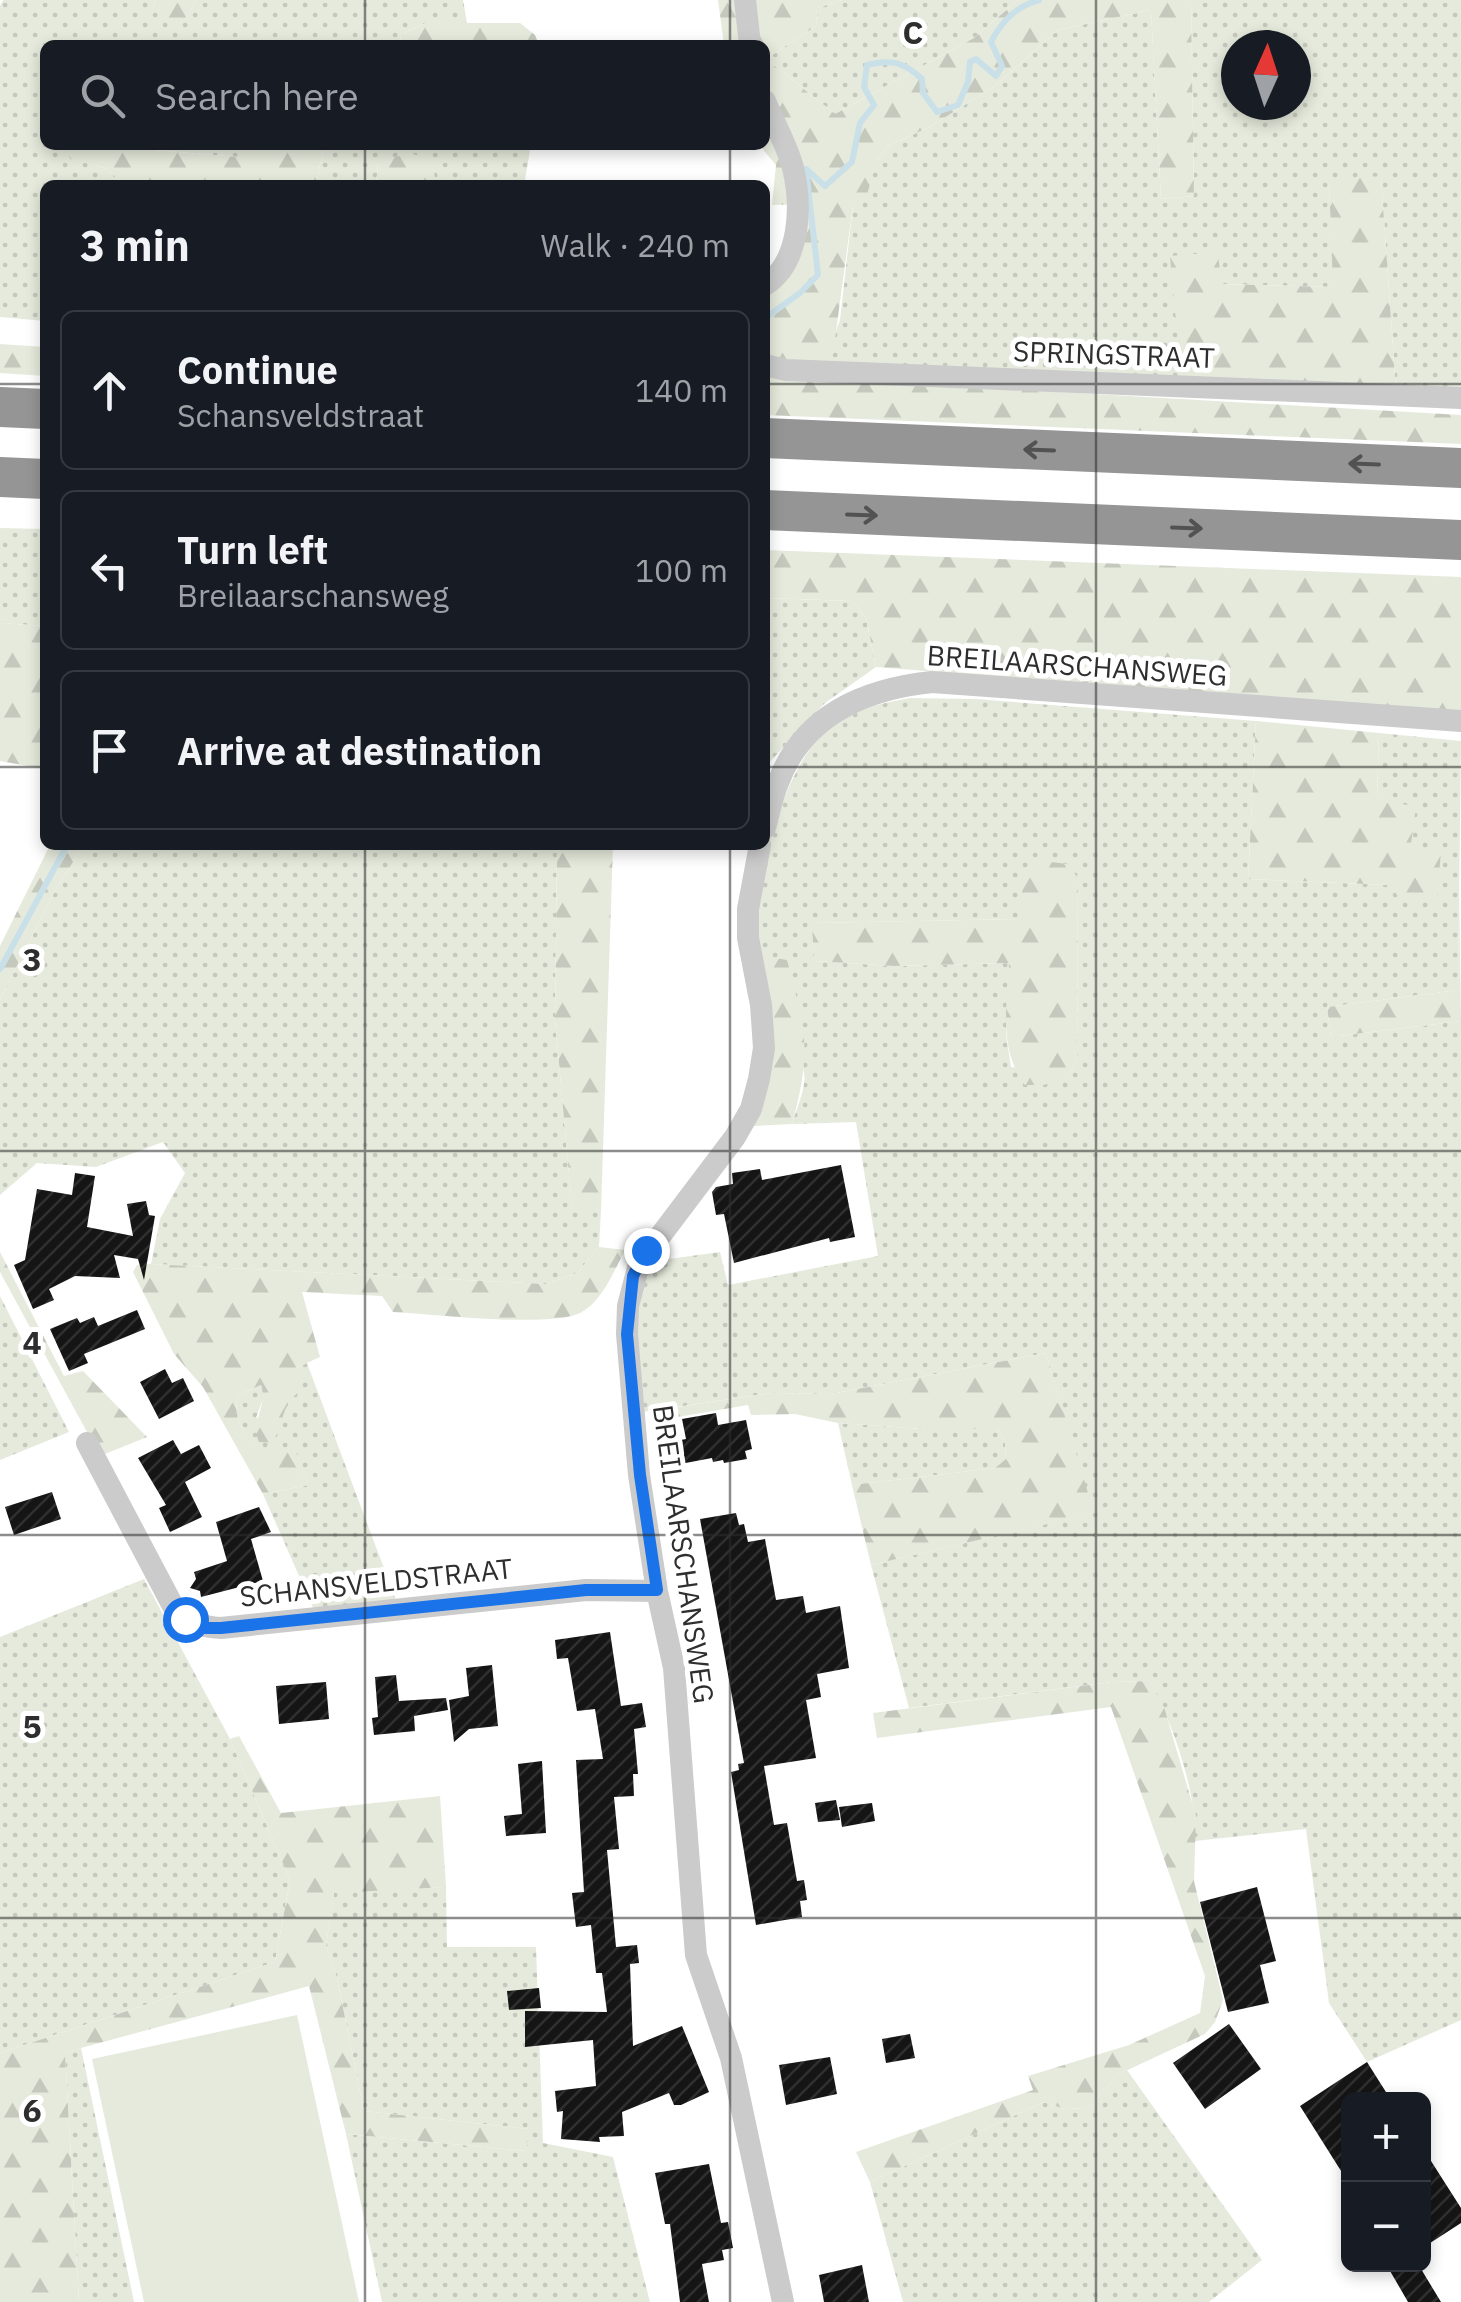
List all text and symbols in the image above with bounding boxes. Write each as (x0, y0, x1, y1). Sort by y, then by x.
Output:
text: C (903, 11, 923, 53)
north arrow (1221, 30, 1311, 120)
search box (40, 40, 770, 150)
icon: search (75, 68, 130, 123)
text: Search here (155, 71, 359, 120)
text: 3 min (80, 218, 190, 273)
text: Walk · 240 m (541, 224, 730, 266)
street label: SPRINGSTRAAT (1012, 332, 1216, 376)
text: Continue (177, 345, 338, 394)
icon: ahead (82, 363, 137, 418)
text: 140 m (635, 369, 728, 411)
text: Schansveldstraat (177, 394, 424, 436)
one-way arrow (1023, 440, 1055, 459)
one-way arrow (1348, 454, 1380, 473)
one-way arrow (846, 505, 878, 524)
one-way arrow (1171, 519, 1203, 538)
text: Turn left (177, 525, 328, 574)
icon: left (82, 543, 137, 598)
text: 100 m (635, 549, 728, 591)
text: Breilaarschansweg (177, 574, 449, 616)
street label: BREILAARSCHANSWEG (926, 636, 1228, 694)
icon: arrive (82, 723, 137, 778)
text: Arrive at destination (177, 726, 542, 775)
text: 3 (22, 938, 42, 980)
route end (624, 1228, 670, 1274)
text: 4 (22, 1321, 42, 1363)
street label: BREILAARSCHANSWEG (645, 1402, 723, 1706)
street label: SCHANSVELDSTRAAT (238, 1549, 514, 1615)
route start (163, 1597, 209, 1643)
text: 5 (22, 1705, 42, 1747)
text: 6 (22, 2089, 42, 2131)
map controls (1341, 2092, 1431, 2272)
button: + (1341, 2092, 1431, 2182)
button: − (1341, 2182, 1431, 2272)

